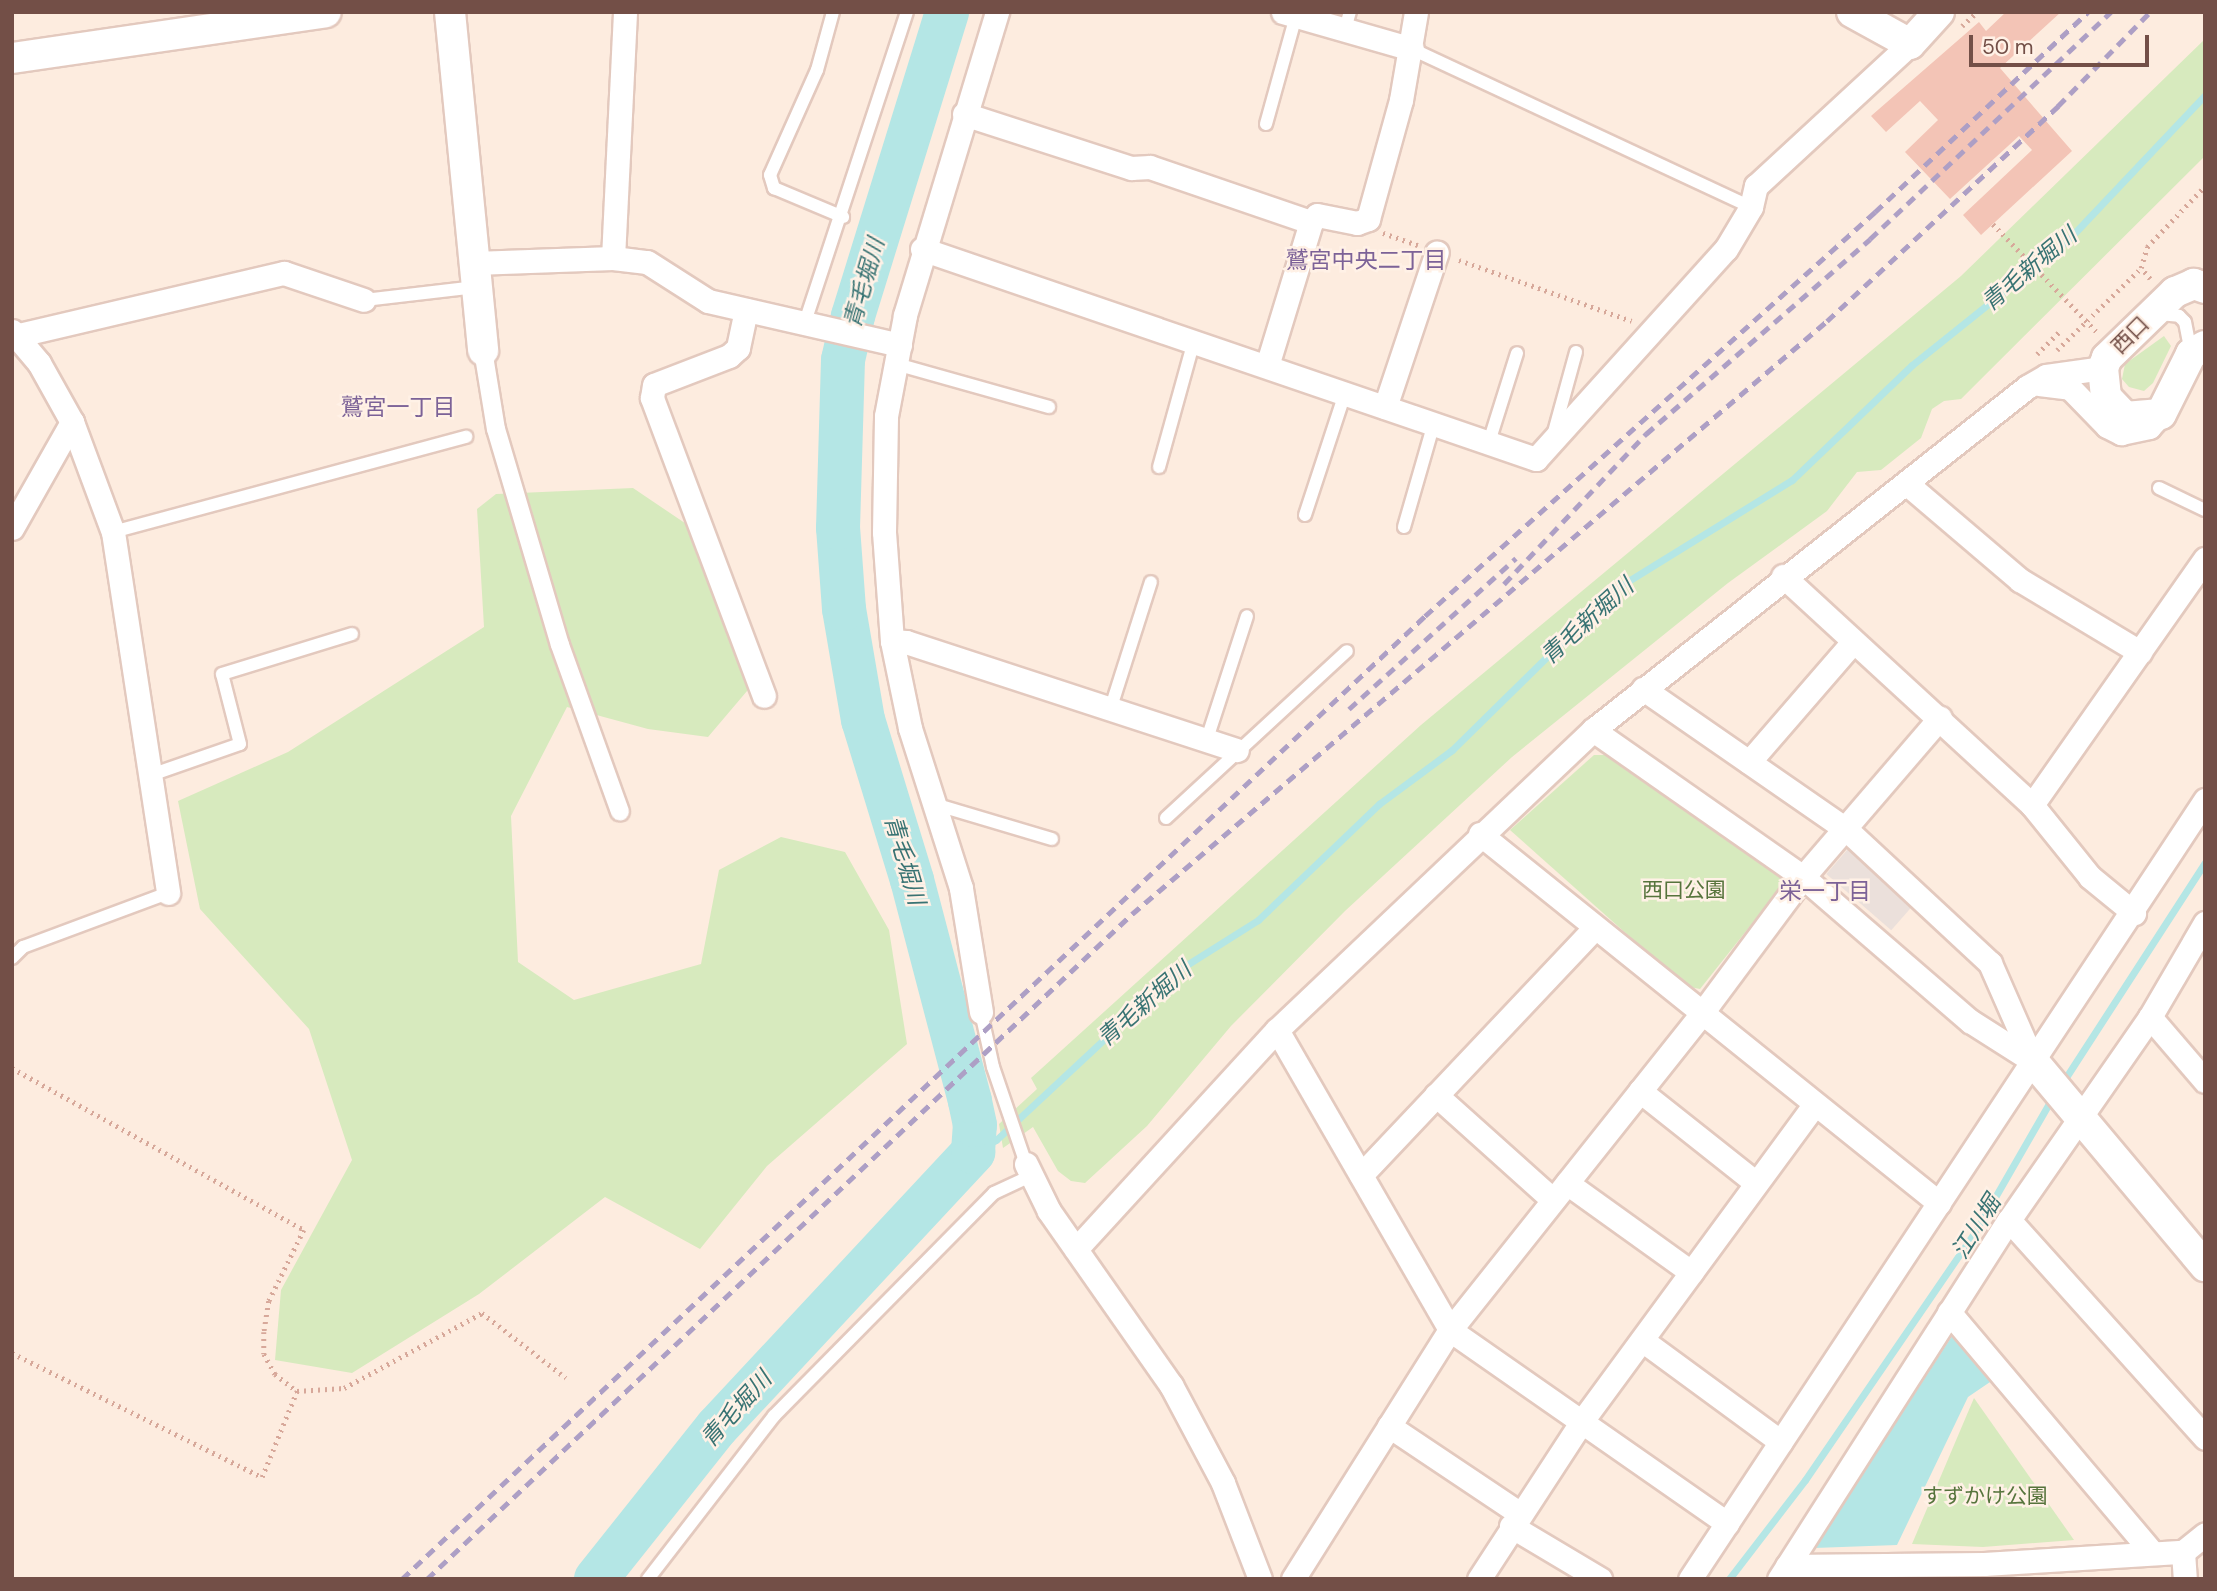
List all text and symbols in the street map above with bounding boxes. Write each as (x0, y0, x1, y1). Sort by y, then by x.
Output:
scale bar (1972, 21, 2152, 65)
text: 50 m (1982, 33, 2033, 61)
water label: 青毛新堀川 (1976, 221, 2082, 317)
water label: 青毛堀川 (838, 235, 890, 331)
district label: 鷲宮中央二丁目 (1286, 246, 1446, 274)
street label: 西口 (2106, 311, 2154, 359)
district label: 鷲宮一丁目 (341, 393, 455, 421)
water label: 青毛新堀川 (1535, 572, 1639, 670)
water label: 青毛堀川 (879, 812, 931, 908)
park label: 西口公園 (1642, 877, 1726, 903)
district label: 栄一丁目 (1779, 877, 1871, 905)
water label: 青毛新堀川 (1092, 956, 1196, 1052)
water label: 江川堀 (1946, 1190, 2006, 1264)
water label: 青毛堀川 (695, 1366, 777, 1452)
park label: すずかけ公園 (1922, 1483, 2048, 1509)

